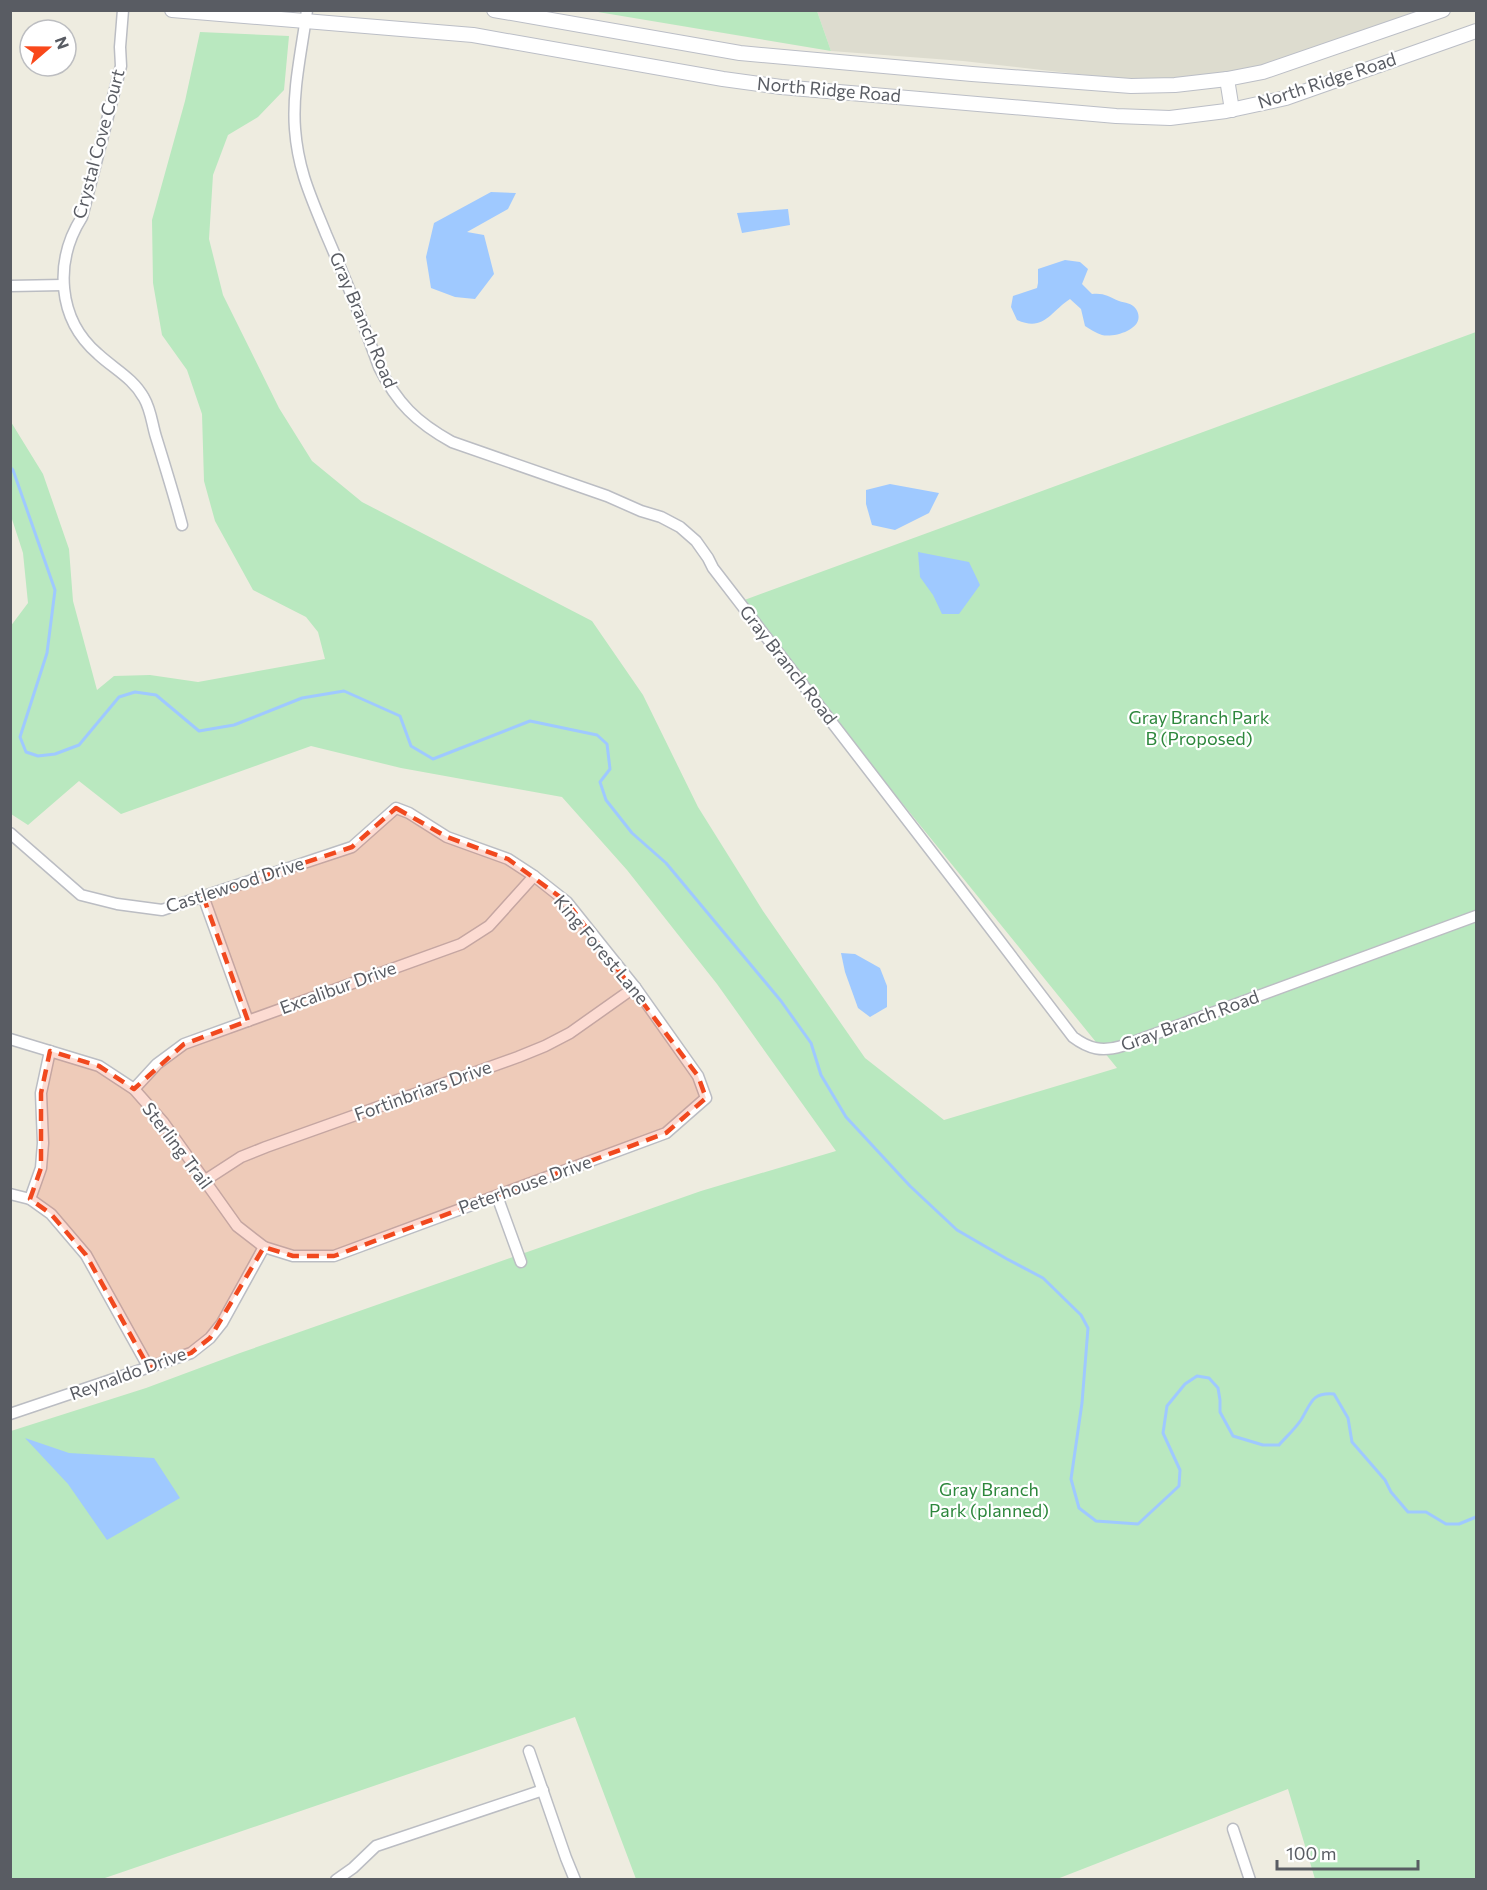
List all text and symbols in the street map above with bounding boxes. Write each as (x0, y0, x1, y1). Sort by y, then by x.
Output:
north arrow (18, 18, 78, 78)
text: N (52, 34, 74, 52)
street label: North Ridge Road (1255, 47, 1399, 113)
street label: Crystal Cove Court (67, 67, 129, 221)
street label: North Ridge Road (756, 72, 902, 106)
street label: Gray Branch Road (325, 248, 402, 391)
street label: Gray Branch Road (735, 600, 842, 728)
park label: Gray Branch Park B (Proposed) (1129, 706, 1270, 749)
street label: Castlewood Drive (163, 851, 307, 917)
street label: King Forest Lane (550, 890, 654, 1008)
street label: Excalibur Drive (276, 956, 399, 1018)
street label: Gray Branch Road (1118, 985, 1262, 1055)
street label: Fortinbriars Drive (351, 1055, 494, 1125)
street label: Sterling Trail (138, 1098, 217, 1193)
street label: Peterhouse Drive (455, 1150, 594, 1218)
street label: Reynaldo Drive (66, 1342, 189, 1404)
park label: Gray Branch Park (planned) (929, 1478, 1049, 1521)
scale bar (1277, 1833, 1418, 1871)
text: 100 m (1286, 1842, 1336, 1864)

